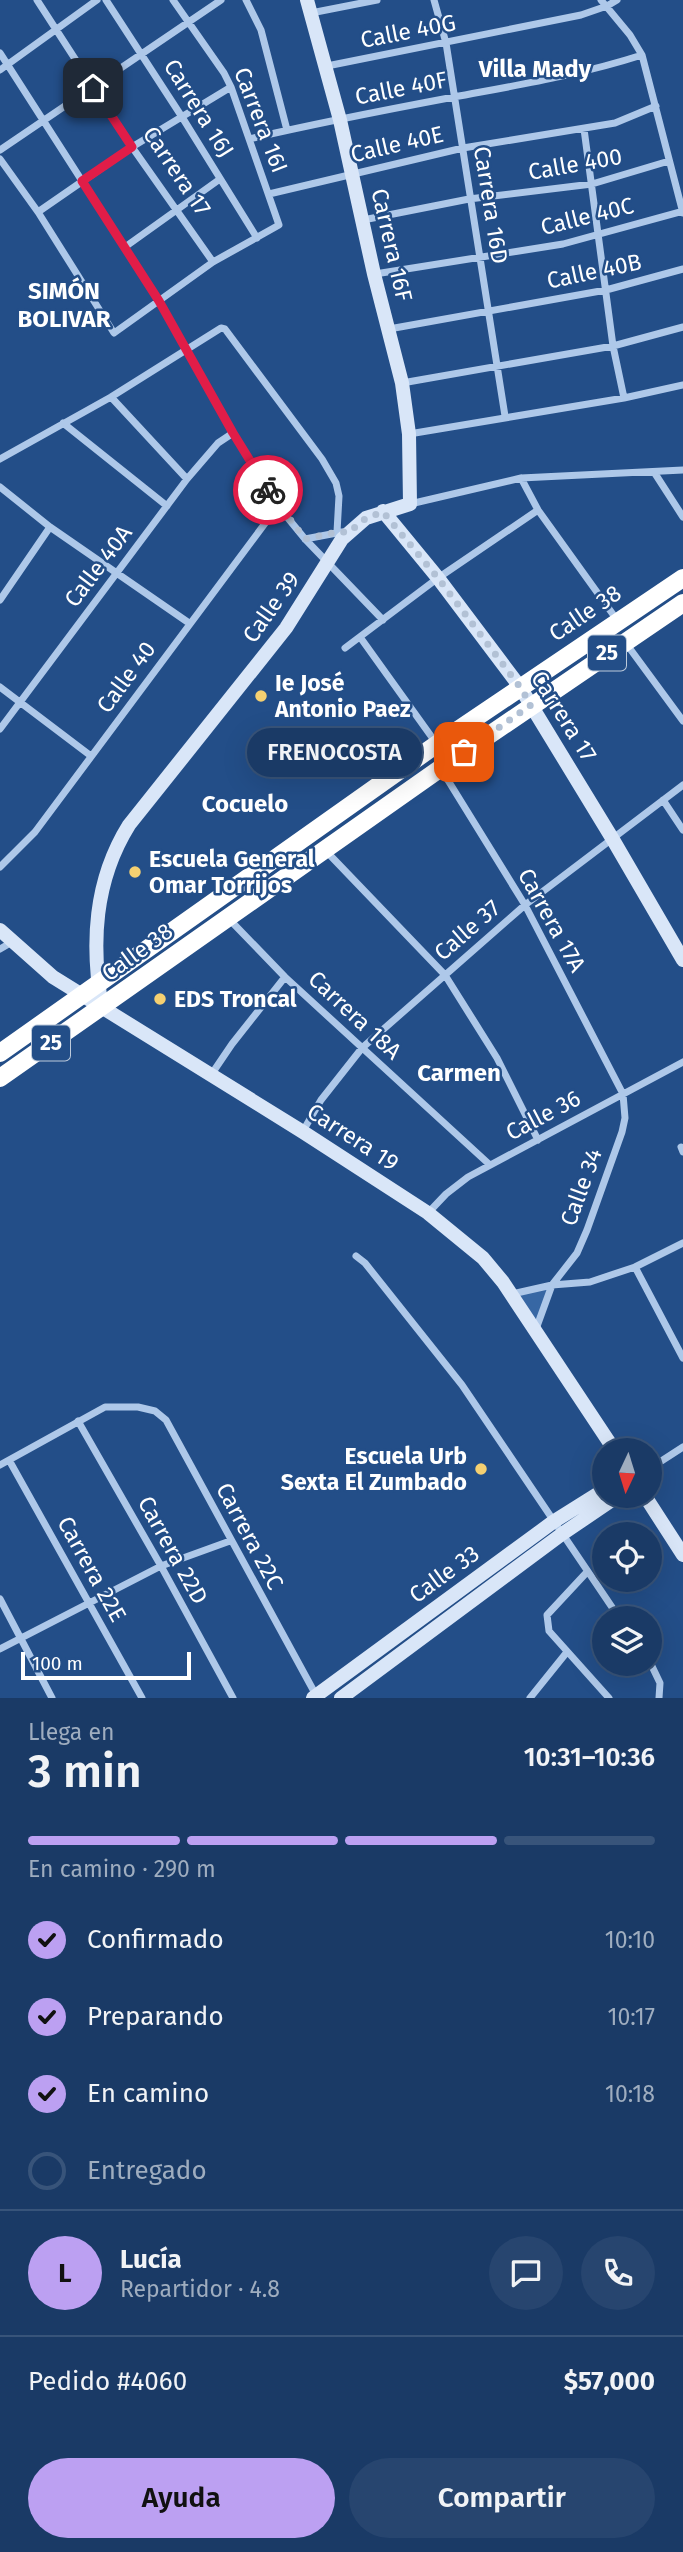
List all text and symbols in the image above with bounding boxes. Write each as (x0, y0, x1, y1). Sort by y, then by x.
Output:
street label: Calle 40G (358, 8, 458, 54)
street label: Carrera 16J (158, 54, 240, 162)
district label: Villa Mady (478, 55, 592, 83)
pin (63, 58, 123, 118)
street label: Carrera 16I (228, 63, 294, 177)
street label: Calle 40F (353, 65, 449, 111)
icon: home (74, 69, 112, 107)
street label: Calle 40E (348, 120, 446, 168)
street label: Carrera 17 (137, 121, 217, 221)
street label: Calle 400 (526, 142, 624, 186)
street label: Carrera 16D (468, 144, 514, 266)
street label: Carrera 16F (365, 186, 419, 304)
street label: Calle 40C (538, 191, 637, 241)
street label: Calle 40B (544, 247, 644, 295)
district label: SIMÓN BOLIVAR (18, 277, 111, 333)
courier (233, 455, 303, 525)
icon: bike (249, 471, 287, 509)
street label: Calle 40A (58, 519, 138, 612)
street label: Calle 39 (237, 566, 305, 648)
street label: Calle 38 (544, 579, 626, 647)
street label: Calle 40 (91, 636, 161, 718)
road number: 25 (588, 636, 626, 670)
street label: Carrera 17 (525, 665, 603, 767)
place label: Ie José Antonio Paez (274, 669, 411, 723)
marker: Ie José Antonio Paez (253, 688, 269, 704)
pin (434, 722, 494, 782)
callout: FRENOCOSTA (247, 728, 422, 776)
icon: bag (445, 733, 483, 771)
text: FRENOCOSTA (267, 738, 402, 766)
district label: Cocuelo (202, 790, 288, 818)
place label: Escuela General Omar Torrijos (149, 845, 315, 899)
street label: Carrera 17A (512, 863, 592, 977)
marker: Escuela General Omar Torrijos (127, 864, 143, 880)
street label: Calle 37 (428, 894, 506, 966)
street label: Calle 38 (96, 917, 178, 987)
street label: Carrera 18A (303, 965, 408, 1066)
place label: EDS Troncal (174, 985, 297, 1013)
marker: EDS Troncal (152, 991, 168, 1007)
road number: 25 (32, 1026, 70, 1060)
district label: Carmen (417, 1059, 501, 1087)
street label: Calle 36 (501, 1084, 585, 1146)
street label: Carrera 19 (302, 1097, 404, 1177)
street label: Calle 34 (554, 1144, 608, 1230)
north arrow (592, 1438, 662, 1508)
map controls (592, 1438, 662, 1676)
place label: Escuela Urb Sexta El Zumbado (281, 1442, 467, 1496)
marker: Escuela Urb Sexta El Zumbado (473, 1461, 489, 1477)
street label: Carrera 22C (210, 1478, 290, 1594)
street label: Carrera 22D (132, 1491, 214, 1609)
street label: Carrera 22E (52, 1511, 132, 1627)
button: locate (592, 1522, 662, 1592)
street label: Calle 33 (403, 1539, 485, 1609)
button: layers (592, 1606, 662, 1676)
scale bar (21, 1649, 191, 1681)
text: 100 m (32, 1652, 83, 1675)
text: Llega en (28, 1718, 114, 1746)
text: 10:31–10:36 (524, 1742, 655, 1773)
text: 3 min (28, 1744, 142, 1799)
text: En camino · 290 m (28, 1855, 216, 1883)
icon: check (28, 1921, 66, 1959)
text: Confirmado (87, 1924, 224, 1955)
text: 10:10 (605, 1926, 655, 1954)
icon: check (28, 1998, 66, 2036)
text: Preparando (87, 2001, 224, 2032)
text: 10:17 (607, 2003, 655, 2031)
icon: check (28, 2075, 66, 2113)
text: En camino (87, 2078, 209, 2109)
text: 10:18 (605, 2080, 655, 2108)
text: Entregado (87, 2155, 207, 2186)
button: chat (489, 2236, 563, 2310)
button: phone (581, 2236, 655, 2310)
text: Lucía (120, 2244, 182, 2275)
text: L (58, 2258, 72, 2289)
text: Repartidor · 4.8 (120, 2275, 280, 2303)
text: Pedido #4060 (28, 2366, 187, 2397)
text: $57,000 (564, 2366, 655, 2397)
button: Ayuda (28, 2458, 335, 2538)
button: Compartir (349, 2458, 655, 2538)

